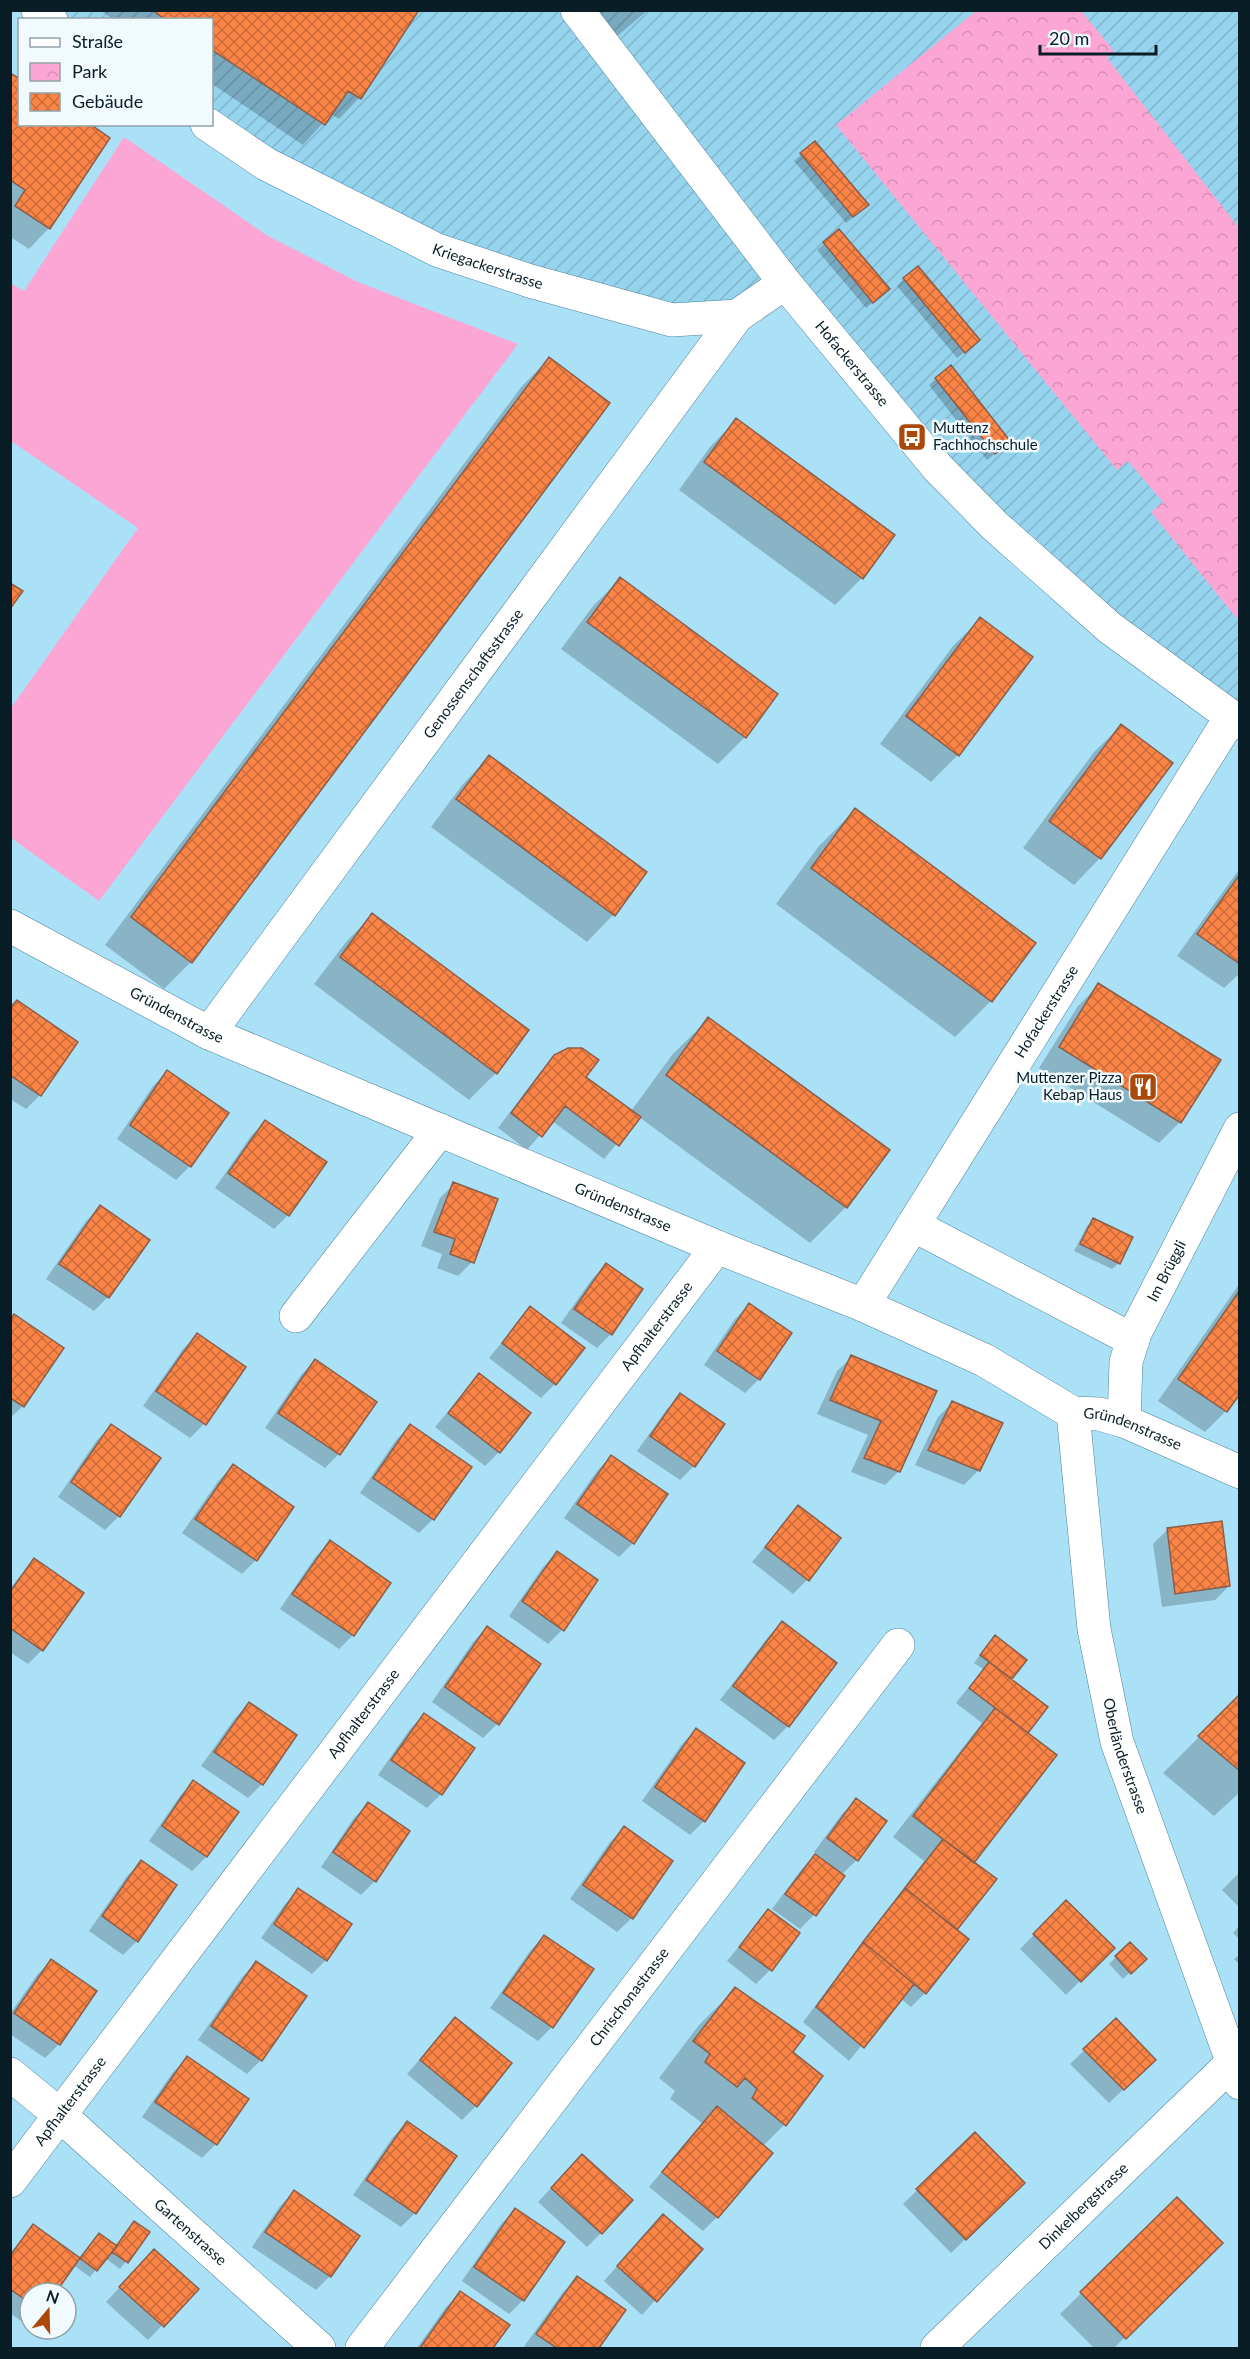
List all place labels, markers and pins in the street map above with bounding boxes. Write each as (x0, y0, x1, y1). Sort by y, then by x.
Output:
place label: Muttenz Fachhochschule (933, 418, 1038, 453)
bus stop icon: Muttenz Fachhochschule (896, 421, 928, 453)
place label: Muttenzer Pizza Kebap Haus (1016, 1068, 1122, 1103)
restaurant icon: Muttenzer Pizza Kebap Haus (1127, 1071, 1159, 1103)

